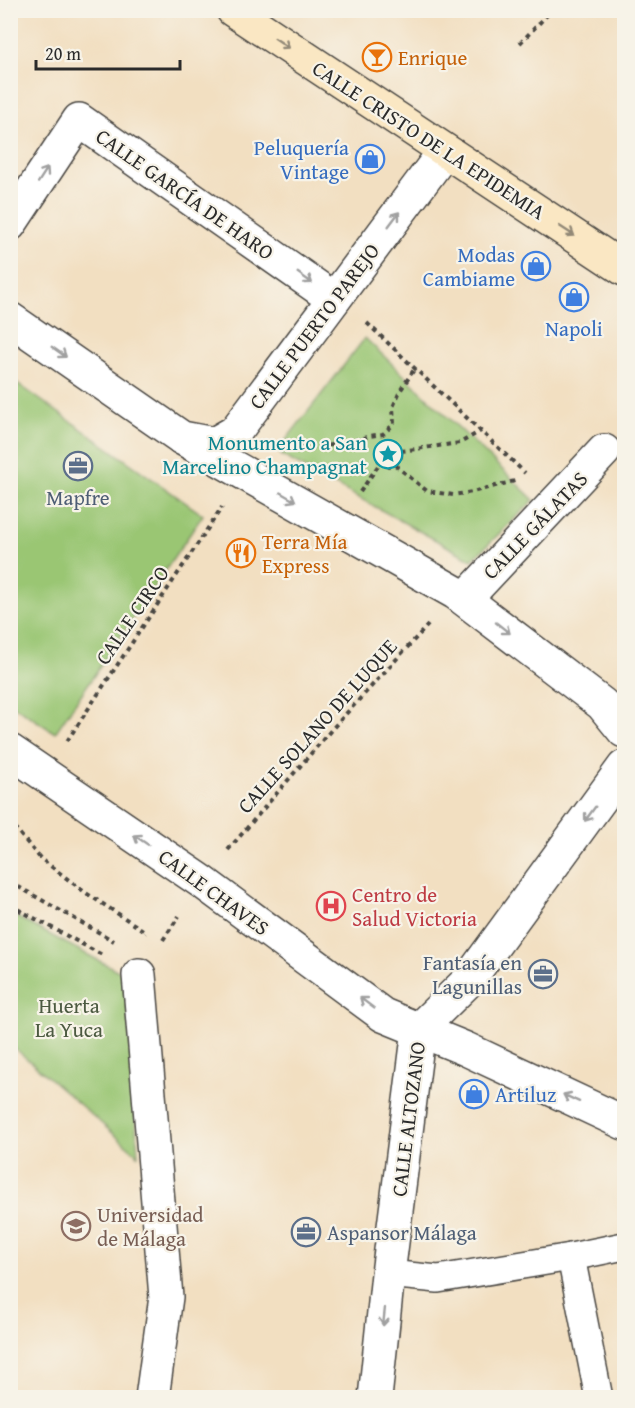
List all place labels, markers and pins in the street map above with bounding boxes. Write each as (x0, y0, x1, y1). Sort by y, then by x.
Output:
bar icon: Enrique (361, 41, 393, 73)
place label: Enrique (398, 42, 467, 73)
place label: Peluquería Vintage (254, 132, 349, 187)
shop icon: Peluquería Vintage (354, 143, 386, 175)
place label: Modas Cambiame (423, 239, 515, 294)
shop icon: Modas Cambiame (520, 250, 552, 282)
shop icon: Napoli (558, 281, 590, 313)
place label: Napoli (545, 313, 603, 344)
place label: Monumento a San Marcelino Champagnat (162, 427, 368, 482)
place icon: Monumento a San Marcelino Champagnat (372, 438, 404, 470)
office icon: Mapfre (62, 450, 94, 482)
place label: Mapfre (46, 482, 110, 513)
place label: Terra Mía Express (262, 526, 348, 581)
restaurant icon: Terra Mía Express (225, 537, 257, 569)
place label: Centro de Salud Victoria (352, 879, 477, 934)
hospital icon: Centro de Salud Victoria (315, 890, 347, 922)
place label: Fantasía en Lagunillas (423, 947, 522, 1002)
office icon: Fantasía en Lagunillas (527, 958, 559, 990)
shop icon: Artiluz (458, 1078, 490, 1110)
place label: Artiluz (495, 1079, 556, 1110)
place label: Universidad de Málaga (97, 1199, 204, 1254)
school or university icon: Universidad de Málaga (60, 1210, 92, 1242)
office icon: Aspansor Málaga (290, 1216, 322, 1248)
place label: Aspansor Málaga (327, 1217, 477, 1248)

